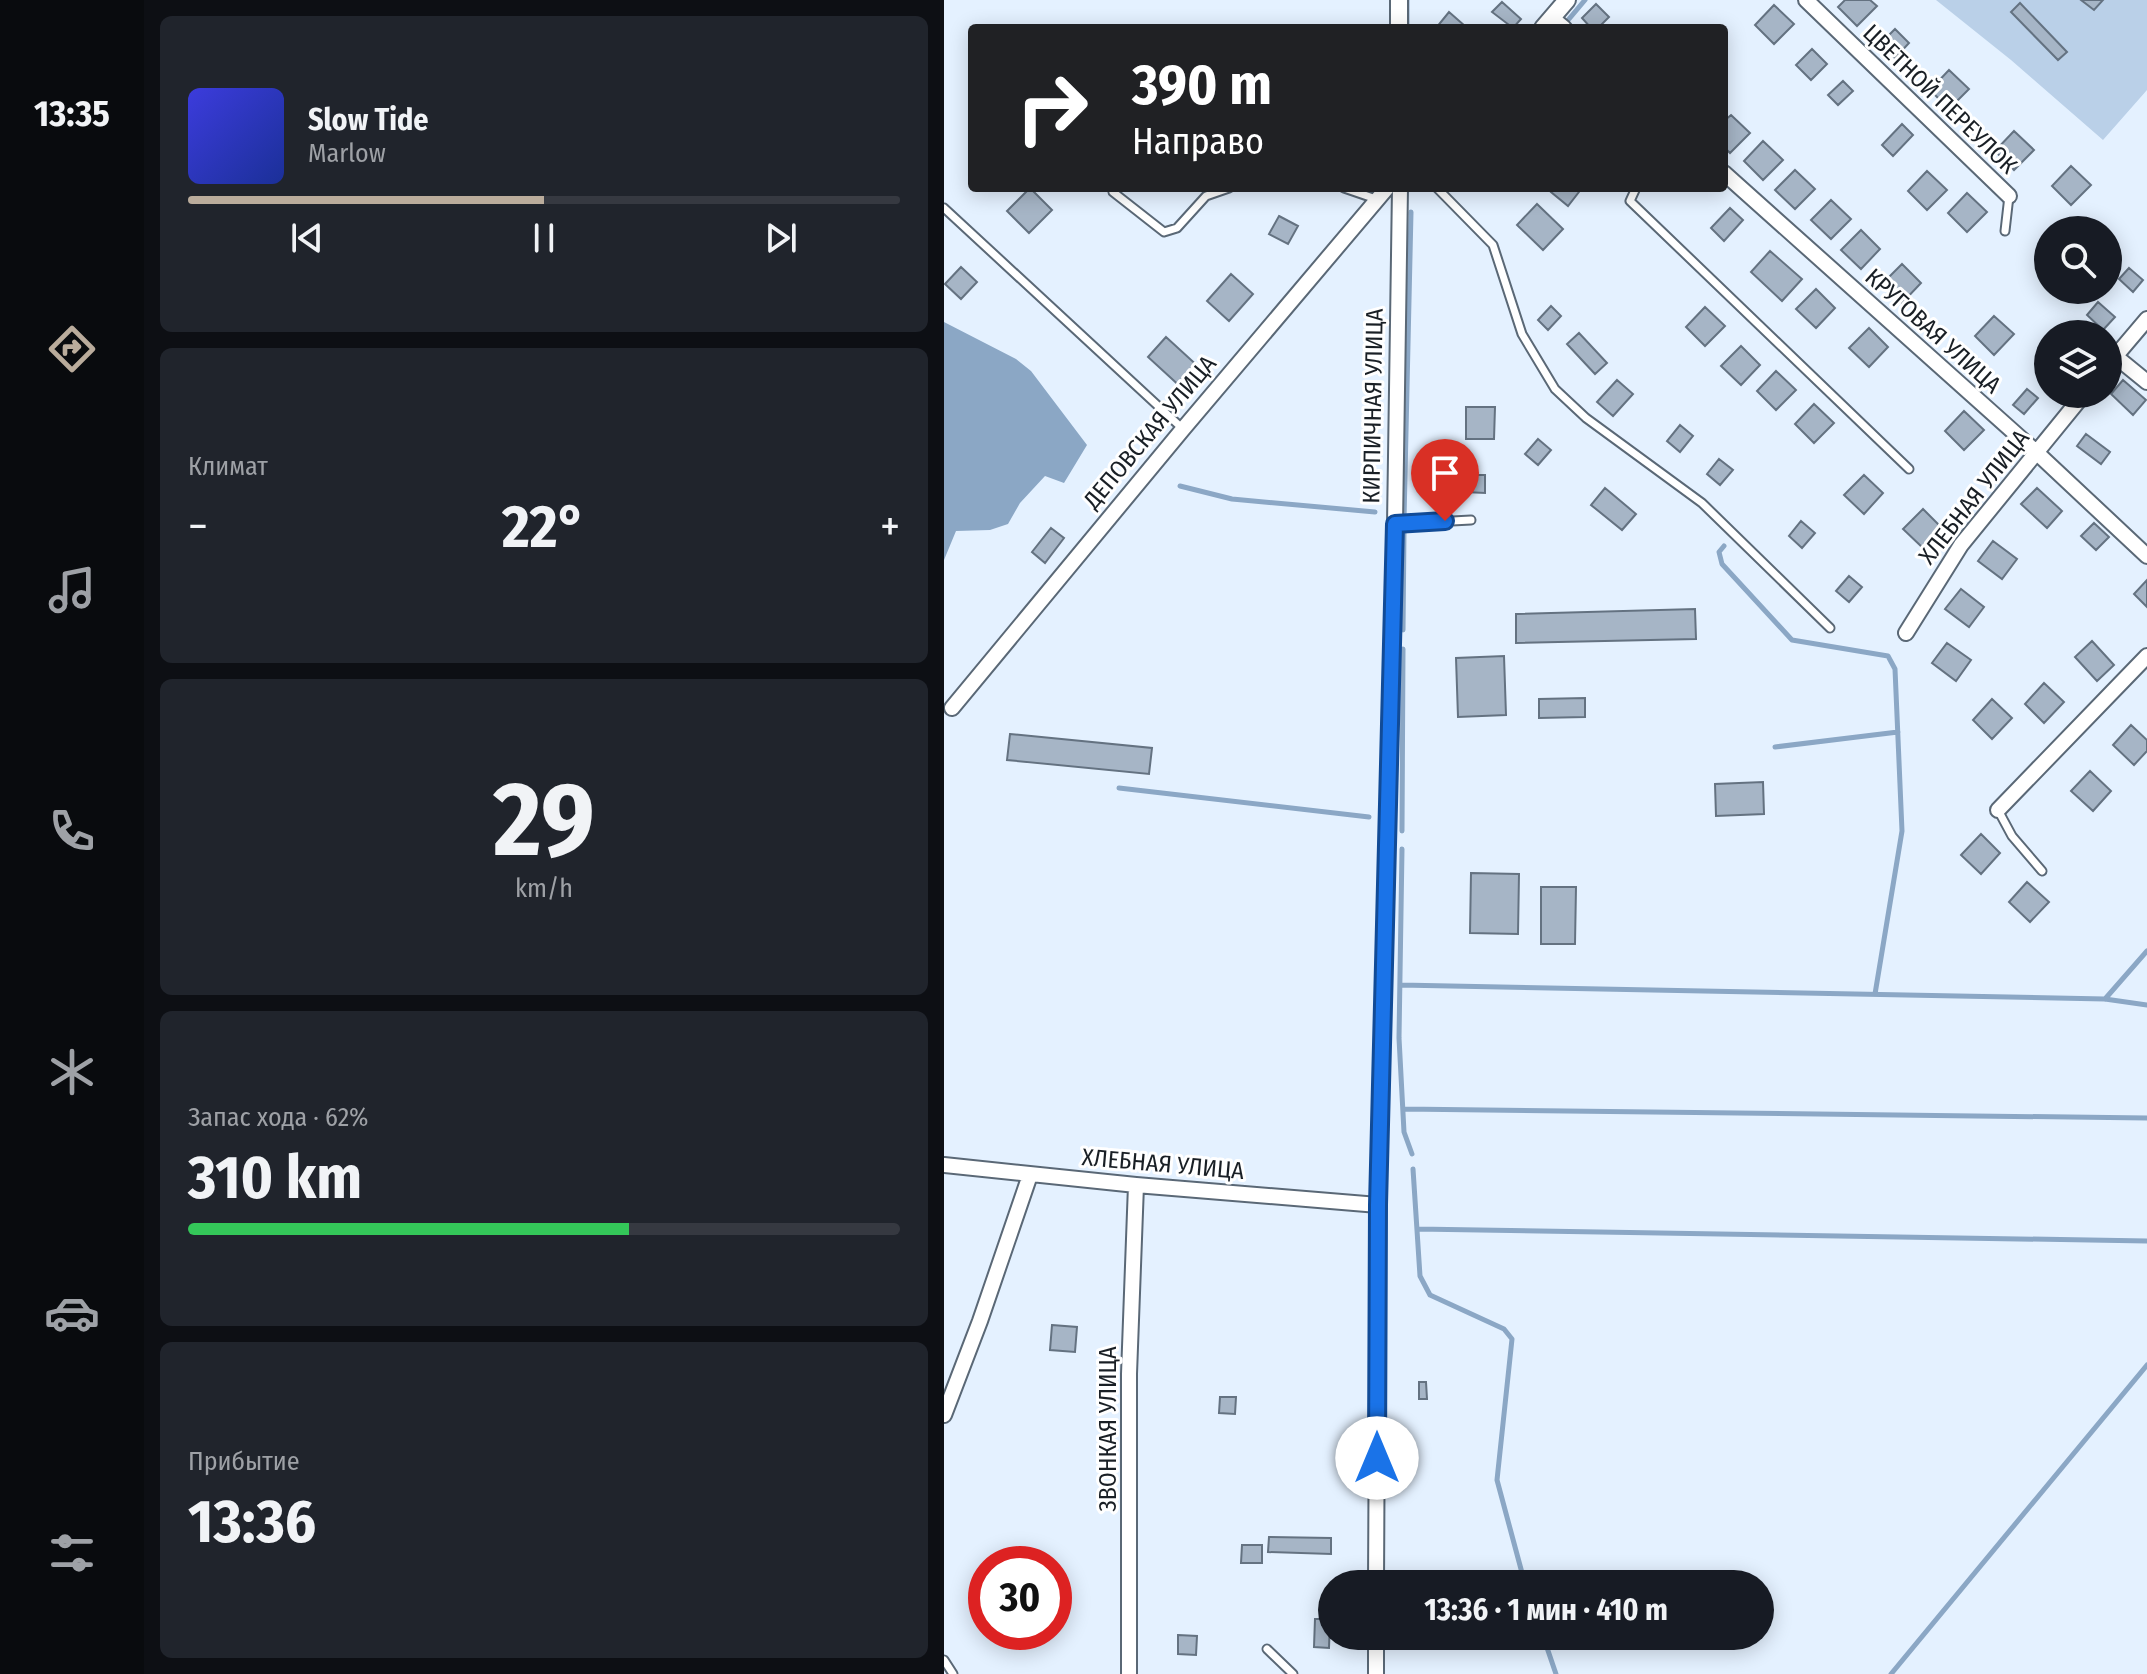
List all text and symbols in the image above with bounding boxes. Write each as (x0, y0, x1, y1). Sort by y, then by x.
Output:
street label: ЦВЕТНОЙ ПЕРЕУЛОК (1857, 19, 2023, 180)
text: 390 m (1132, 52, 1272, 119)
icon: right (1000, 56, 1104, 160)
text: 13:35 (34, 92, 110, 136)
text: Slow Tide (308, 102, 429, 138)
text: Направо (1132, 120, 1264, 164)
text: Marlow (308, 138, 386, 169)
icon: previous (285, 216, 329, 260)
icon: pause (522, 216, 566, 260)
icon: next (759, 216, 803, 260)
map controls (2034, 216, 2122, 408)
button: search (2034, 216, 2122, 304)
street label: КРУГОВАЯ УЛИЦА (1859, 263, 2007, 399)
street label: КИРПИЧНАЯ УЛИЦА (1357, 308, 1389, 504)
button: layers (2034, 320, 2122, 408)
icon: directions (44, 321, 100, 377)
street label: ДЕПОВСКАЯ УЛИЦА (1077, 350, 1222, 515)
street label: ХЛЕБНАЯ УЛИЦА (1913, 424, 2035, 570)
pin (1411, 439, 1479, 521)
text: Климат (188, 451, 268, 482)
icon: arrive (1423, 451, 1467, 495)
text: 22° (502, 491, 586, 563)
text: − (188, 500, 208, 553)
text: + (880, 500, 900, 553)
icon: music (44, 562, 100, 618)
text: 29 (493, 758, 595, 883)
icon: phone (44, 803, 100, 859)
text: km/h (515, 873, 573, 904)
icon: climate (44, 1044, 100, 1100)
text: Запас хода · 62% (188, 1102, 369, 1133)
text: 310 km (188, 1142, 362, 1214)
street label: ХЛЕБНАЯ УЛИЦА (1081, 1143, 1246, 1185)
icon: car (44, 1285, 100, 1341)
street label: ЗВОНКАЯ УЛИЦА (1094, 1346, 1122, 1512)
position arrow (1335, 1416, 1419, 1500)
text: Прибытие (188, 1446, 300, 1477)
text: 13:36 (188, 1486, 316, 1558)
icon: filters (44, 1525, 100, 1581)
speed limit sign: 30 (968, 1546, 1072, 1650)
text: 13:36 · 1 мин · 410 m (1424, 1592, 1668, 1628)

